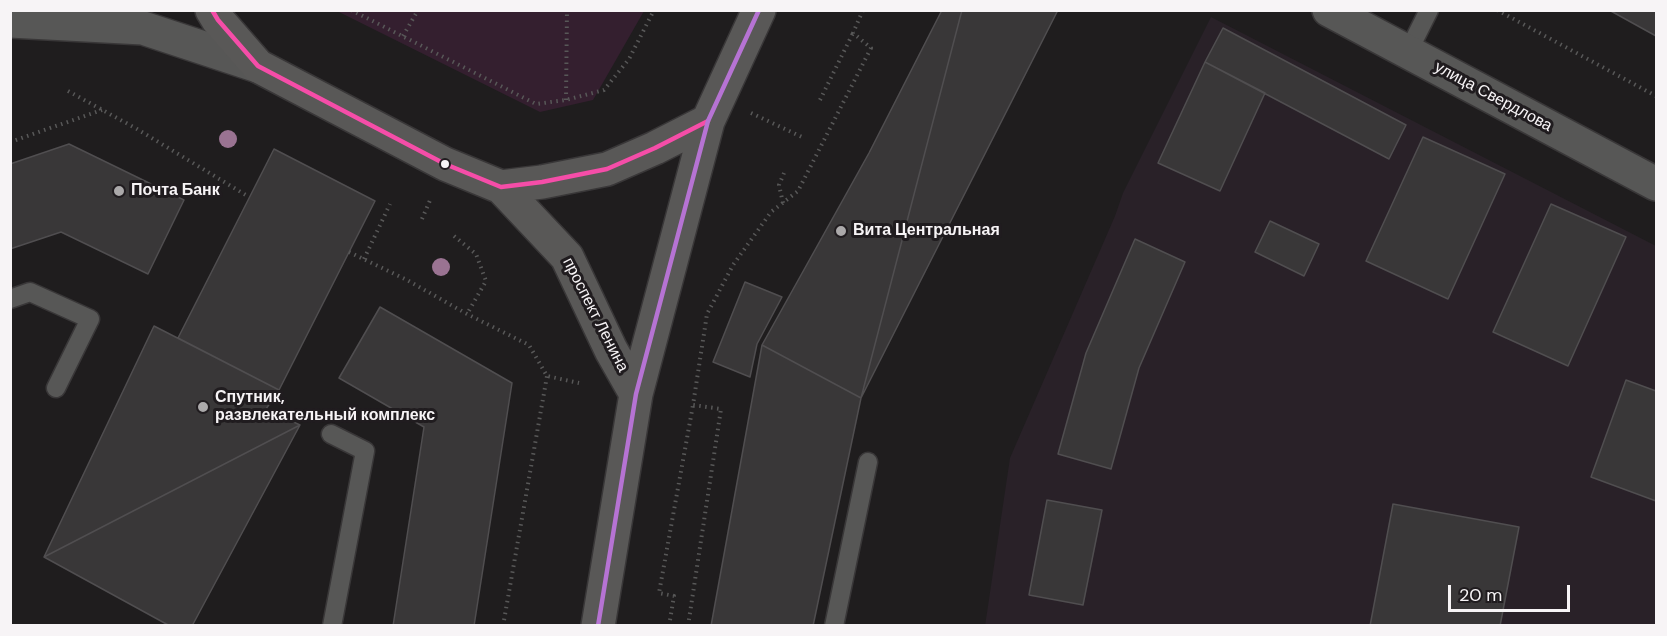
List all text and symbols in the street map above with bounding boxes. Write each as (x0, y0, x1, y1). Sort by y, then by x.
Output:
street label: улица Свердлова (1431, 58, 1555, 136)
unlabelled marker (439, 158, 451, 170)
place label: Почта Банк (131, 181, 220, 201)
marker: Почта Банк (112, 184, 126, 198)
place label: Вита Центральная (853, 221, 1000, 241)
marker: Вита Центральная (834, 224, 848, 238)
street label: проспект Ленина (558, 255, 632, 375)
place label: Спутник, развлекательный комплекс (215, 388, 435, 426)
marker: Спутник, развлекательный комплекс (196, 400, 210, 414)
scale bar (1451, 573, 1572, 611)
text: 20 m (1459, 583, 1502, 607)

